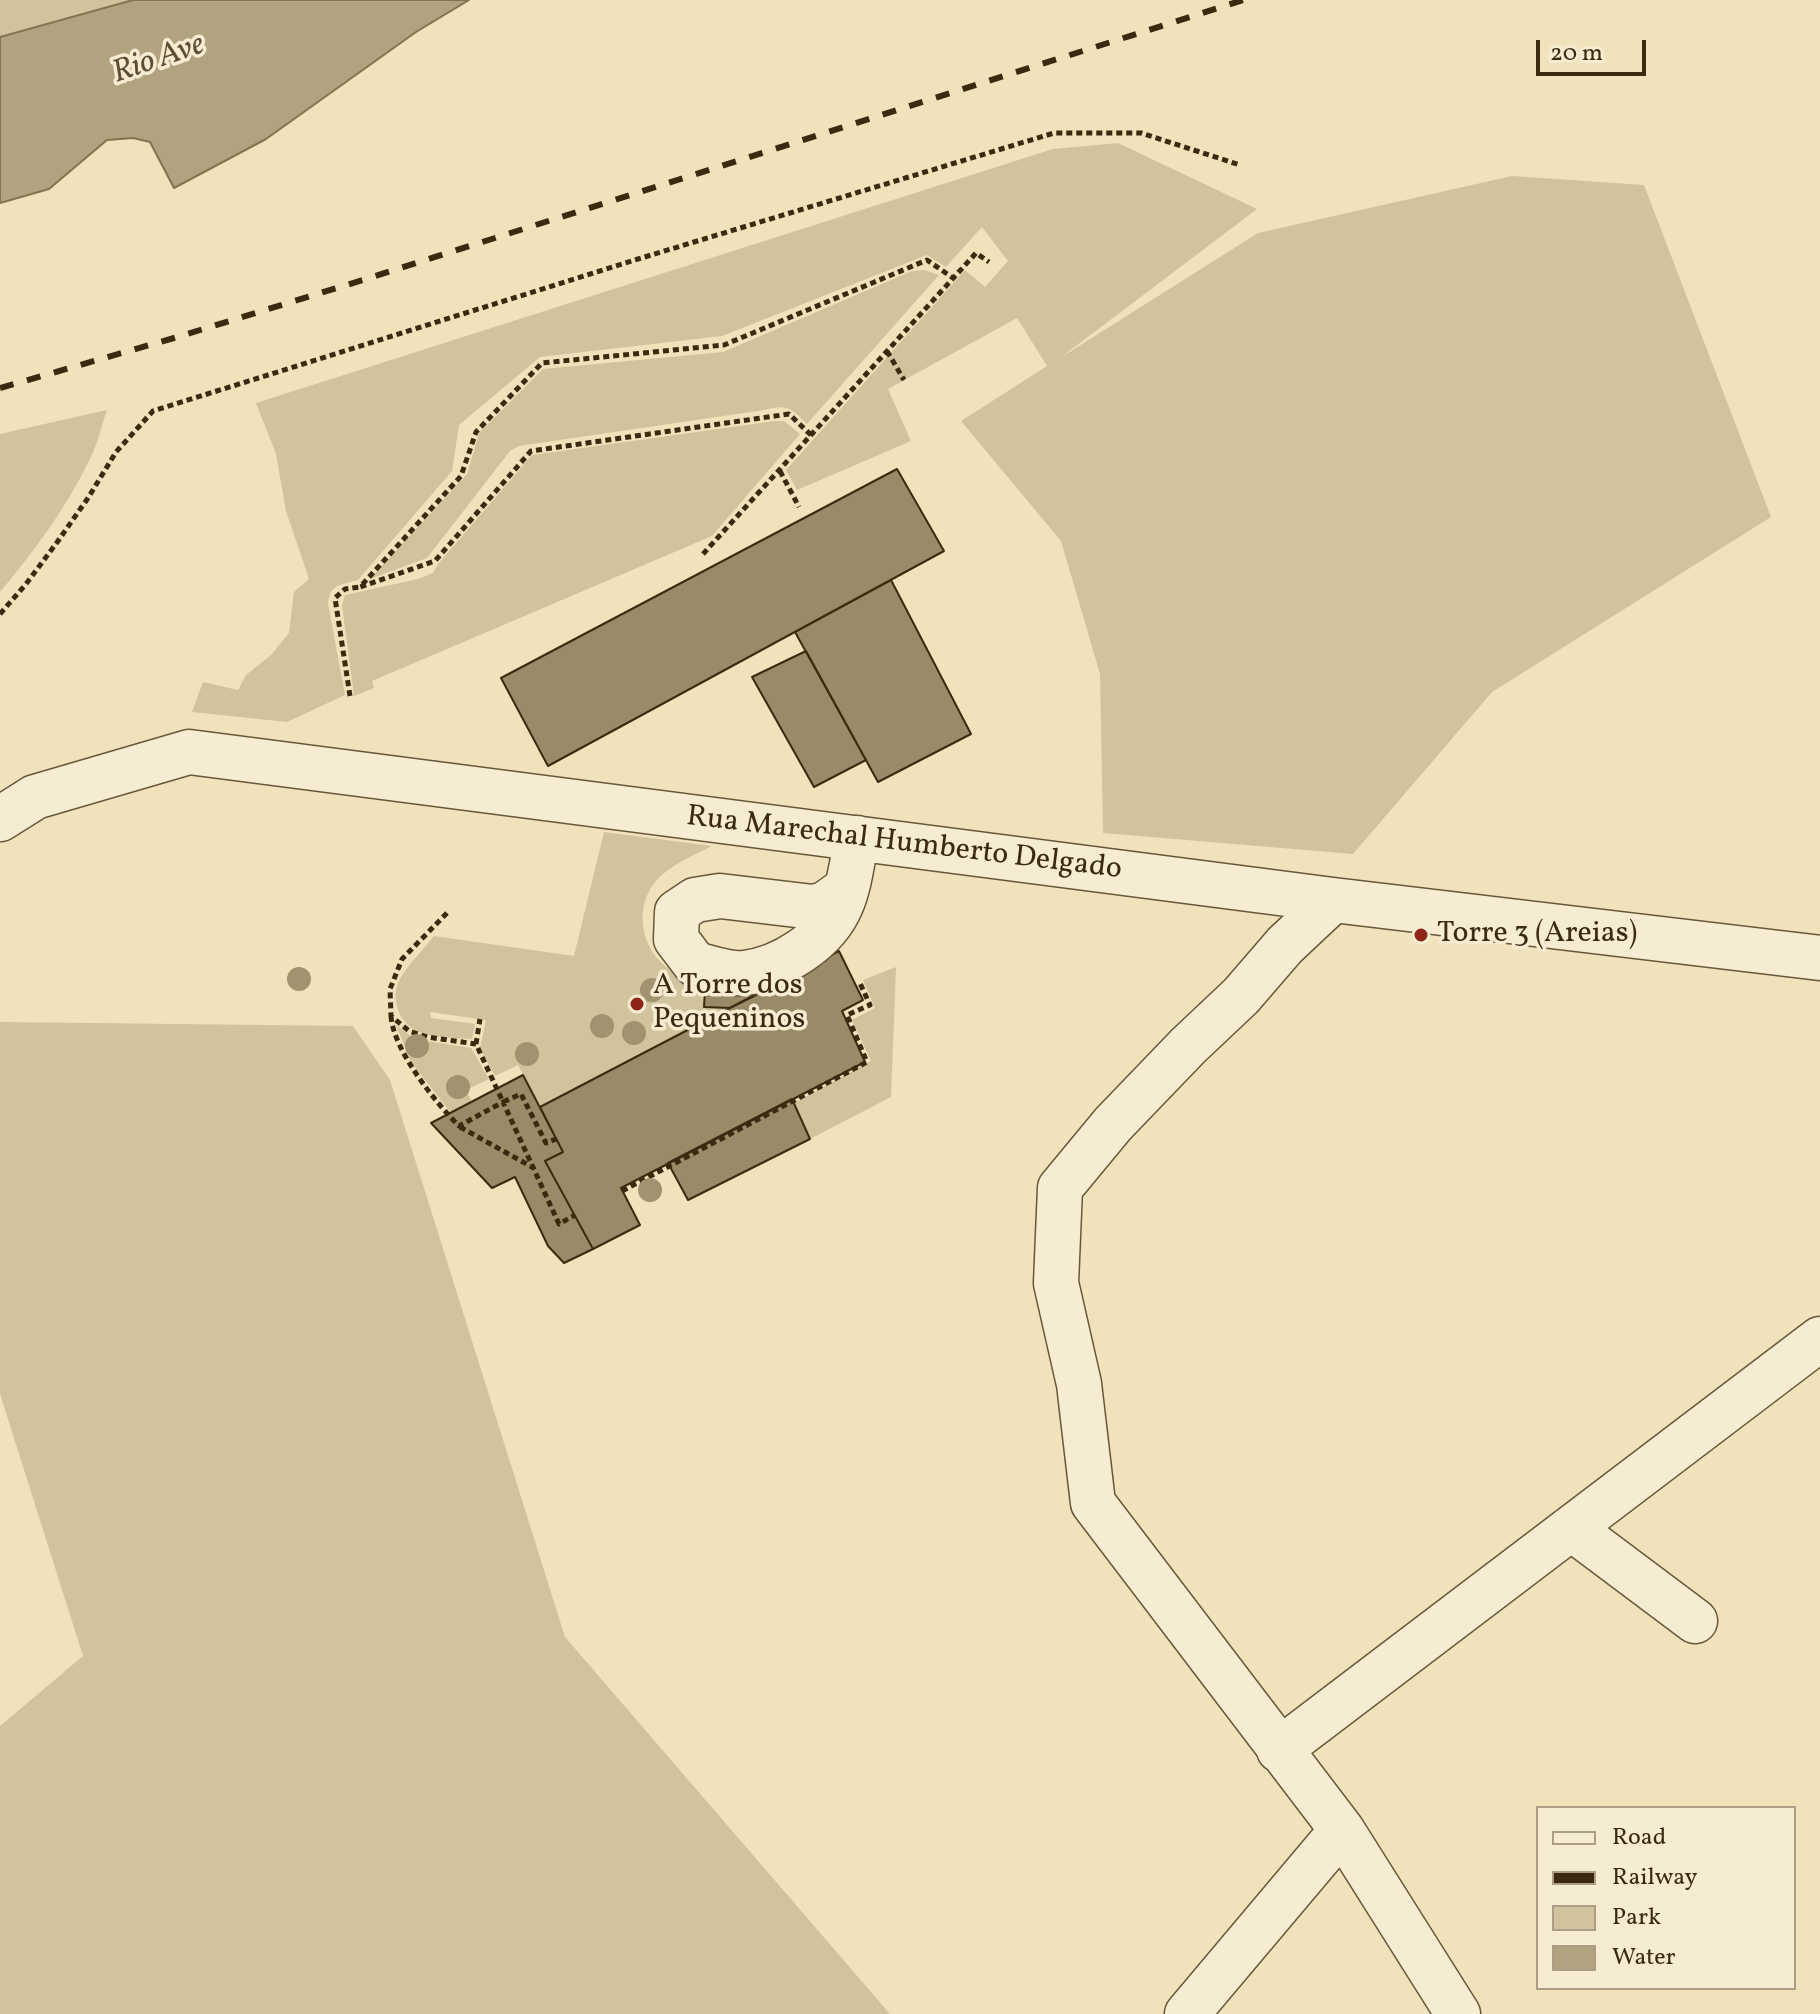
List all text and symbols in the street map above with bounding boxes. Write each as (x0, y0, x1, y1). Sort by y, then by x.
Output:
scale bar (1540, 24, 1650, 74)
water label: Rio Ave (108, 27, 210, 95)
text: 20 m (1550, 37, 1603, 71)
street label: Rua Marechal Humberto Delgado (684, 800, 1124, 890)
place label: Torre 3 (Areias) (1437, 917, 1637, 953)
marker: Torre 3 (Areias) (1412, 926, 1430, 944)
place label: A Torre dos Pequeninos (653, 969, 805, 1040)
marker: A Torre dos Pequeninos (628, 995, 646, 1013)
legend (1536, 1806, 1796, 1990)
text: Road (1612, 1821, 1666, 1855)
text: Railway (1612, 1861, 1698, 1895)
text: Park (1612, 1901, 1661, 1935)
text: Water (1612, 1941, 1676, 1975)

